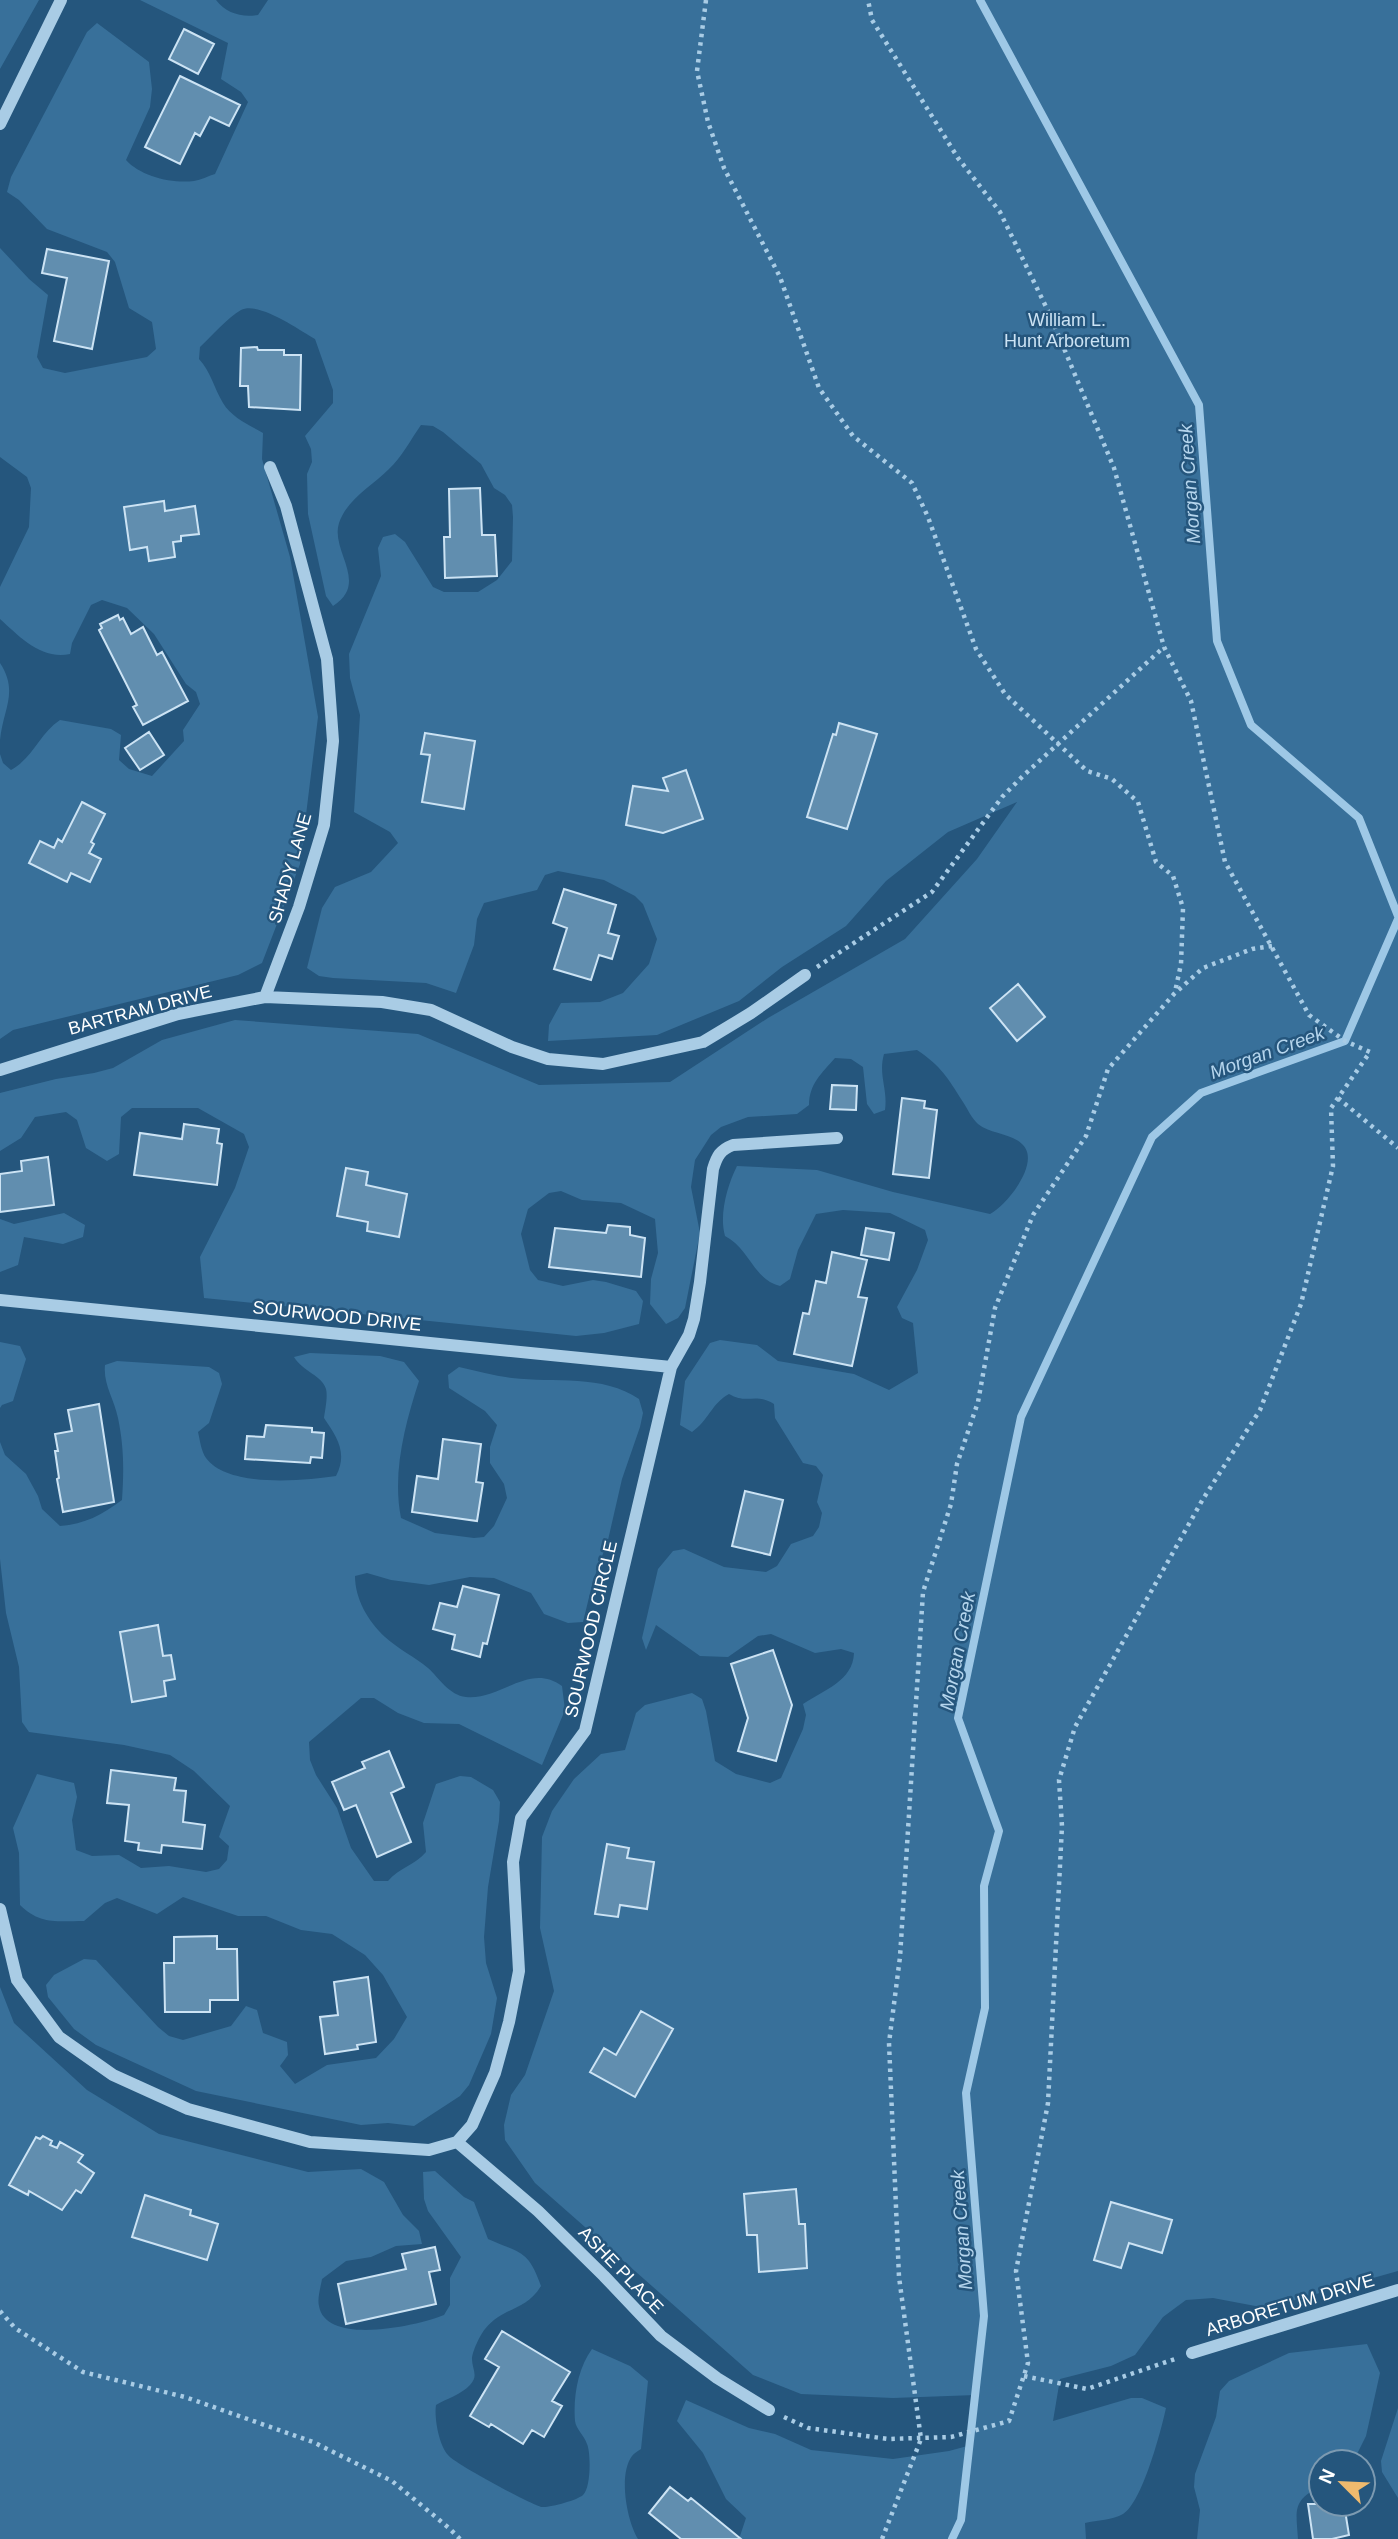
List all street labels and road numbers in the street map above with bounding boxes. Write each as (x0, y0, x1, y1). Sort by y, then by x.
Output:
street label: SHADY LANE (265, 811, 315, 925)
street label: BARTRAM DRIVE (66, 981, 214, 1039)
street label: SOURWOOD DRIVE (252, 1297, 422, 1335)
street label: SOURWOOD CIRCLE (561, 1539, 621, 1719)
street label: ASHE PLACE (575, 2222, 667, 2318)
street label: ARBORETUM DRIVE (1203, 2270, 1377, 2340)

